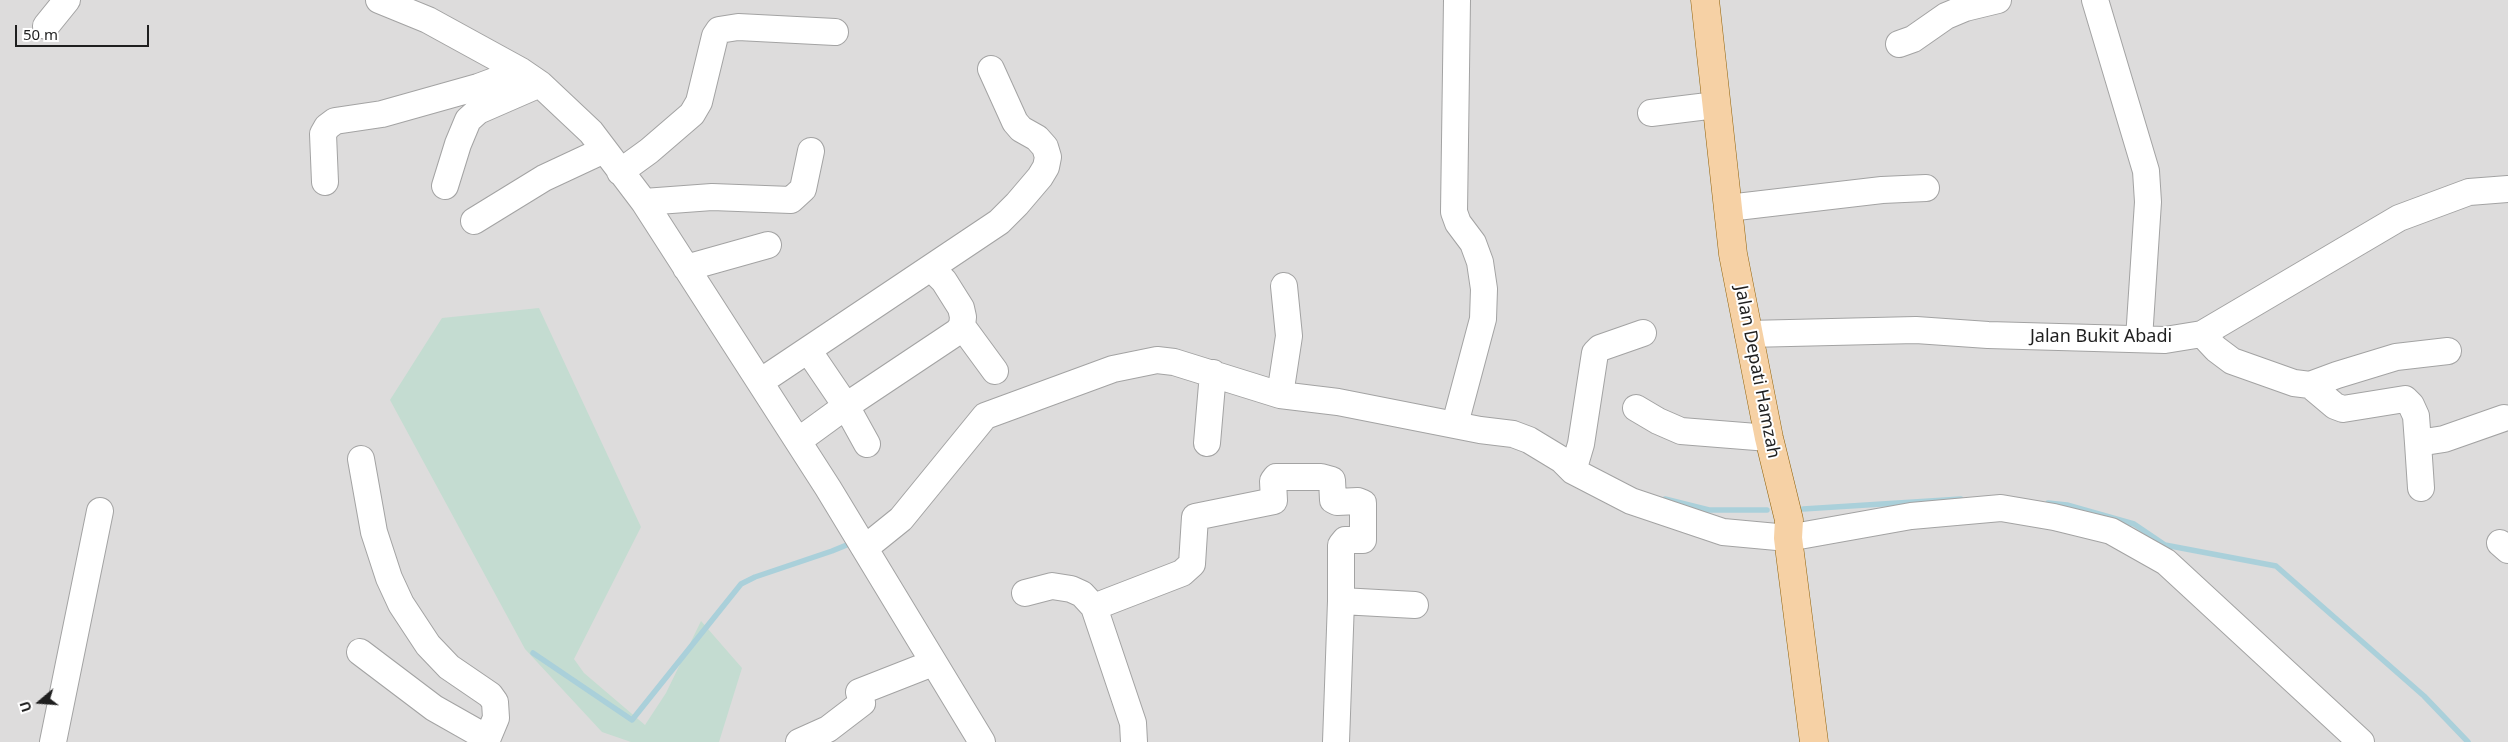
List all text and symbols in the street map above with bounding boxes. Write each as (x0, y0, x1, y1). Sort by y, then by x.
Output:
scale bar (18, 15, 151, 47)
text: 50 m (23, 24, 58, 44)
street label: Jalan Depati Hamzah (1730, 284, 1784, 460)
street label: Jalan Bukit Abadi (2030, 326, 2172, 348)
north arrow (15, 677, 65, 727)
text: U (15, 699, 36, 715)

